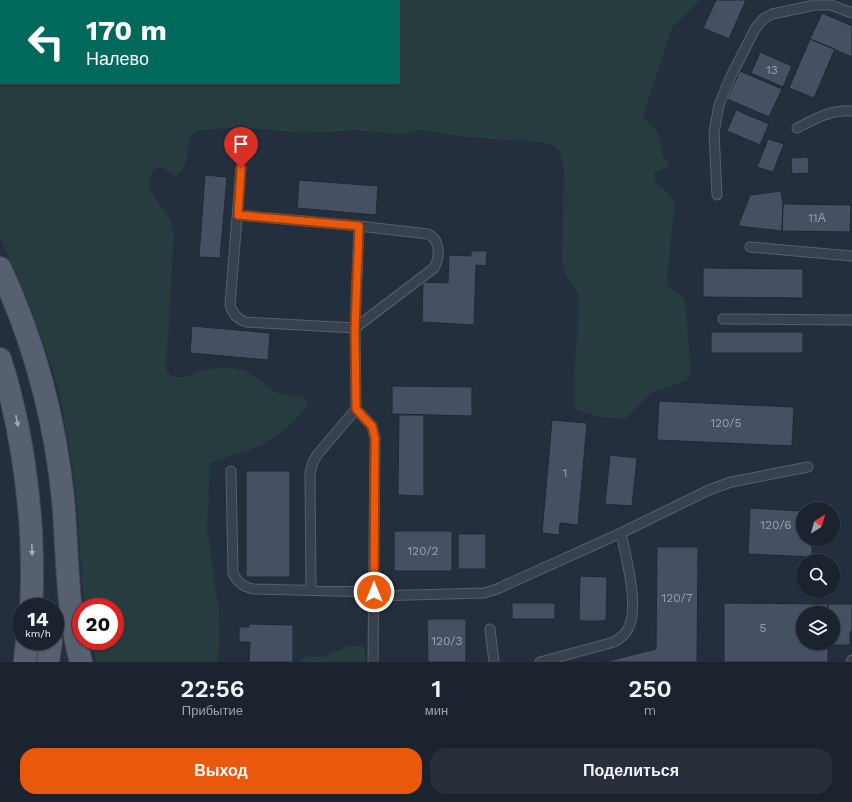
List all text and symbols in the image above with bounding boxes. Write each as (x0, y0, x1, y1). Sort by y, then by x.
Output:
text: 170 m (86, 14, 167, 47)
icon: left (20, 16, 72, 68)
text: Налево (86, 48, 149, 69)
house number: 13 (766, 63, 778, 77)
pin (224, 127, 258, 168)
icon: arrive (230, 133, 252, 155)
house number: 11А (808, 211, 826, 225)
one-way arrow (14, 415, 20, 427)
house number: 120/5 (710, 416, 742, 430)
house number: 1 (563, 466, 567, 480)
north arrow (796, 502, 840, 546)
map controls (796, 502, 840, 650)
house number: 120/6 (760, 518, 792, 532)
one-way arrow (28, 544, 35, 556)
house number: 120/2 (407, 544, 439, 558)
button: search (796, 554, 840, 598)
position arrow (353, 571, 395, 613)
house number: 120/7 (662, 591, 693, 605)
speed limit sign: 20 (72, 598, 124, 650)
button: layers (796, 606, 840, 650)
text: 14 (27, 607, 49, 631)
house number: 5 (760, 621, 767, 635)
text: km/h (25, 628, 51, 639)
house number: 120/3 (431, 634, 463, 648)
text: 22:56 (180, 675, 244, 703)
text: 1 (431, 675, 441, 703)
text: 250 (628, 675, 672, 703)
text: Прибытие (182, 703, 243, 718)
text: мин (425, 703, 448, 718)
text: m (644, 703, 656, 718)
button: Выход (20, 748, 422, 794)
button: Поделиться (430, 748, 832, 794)

